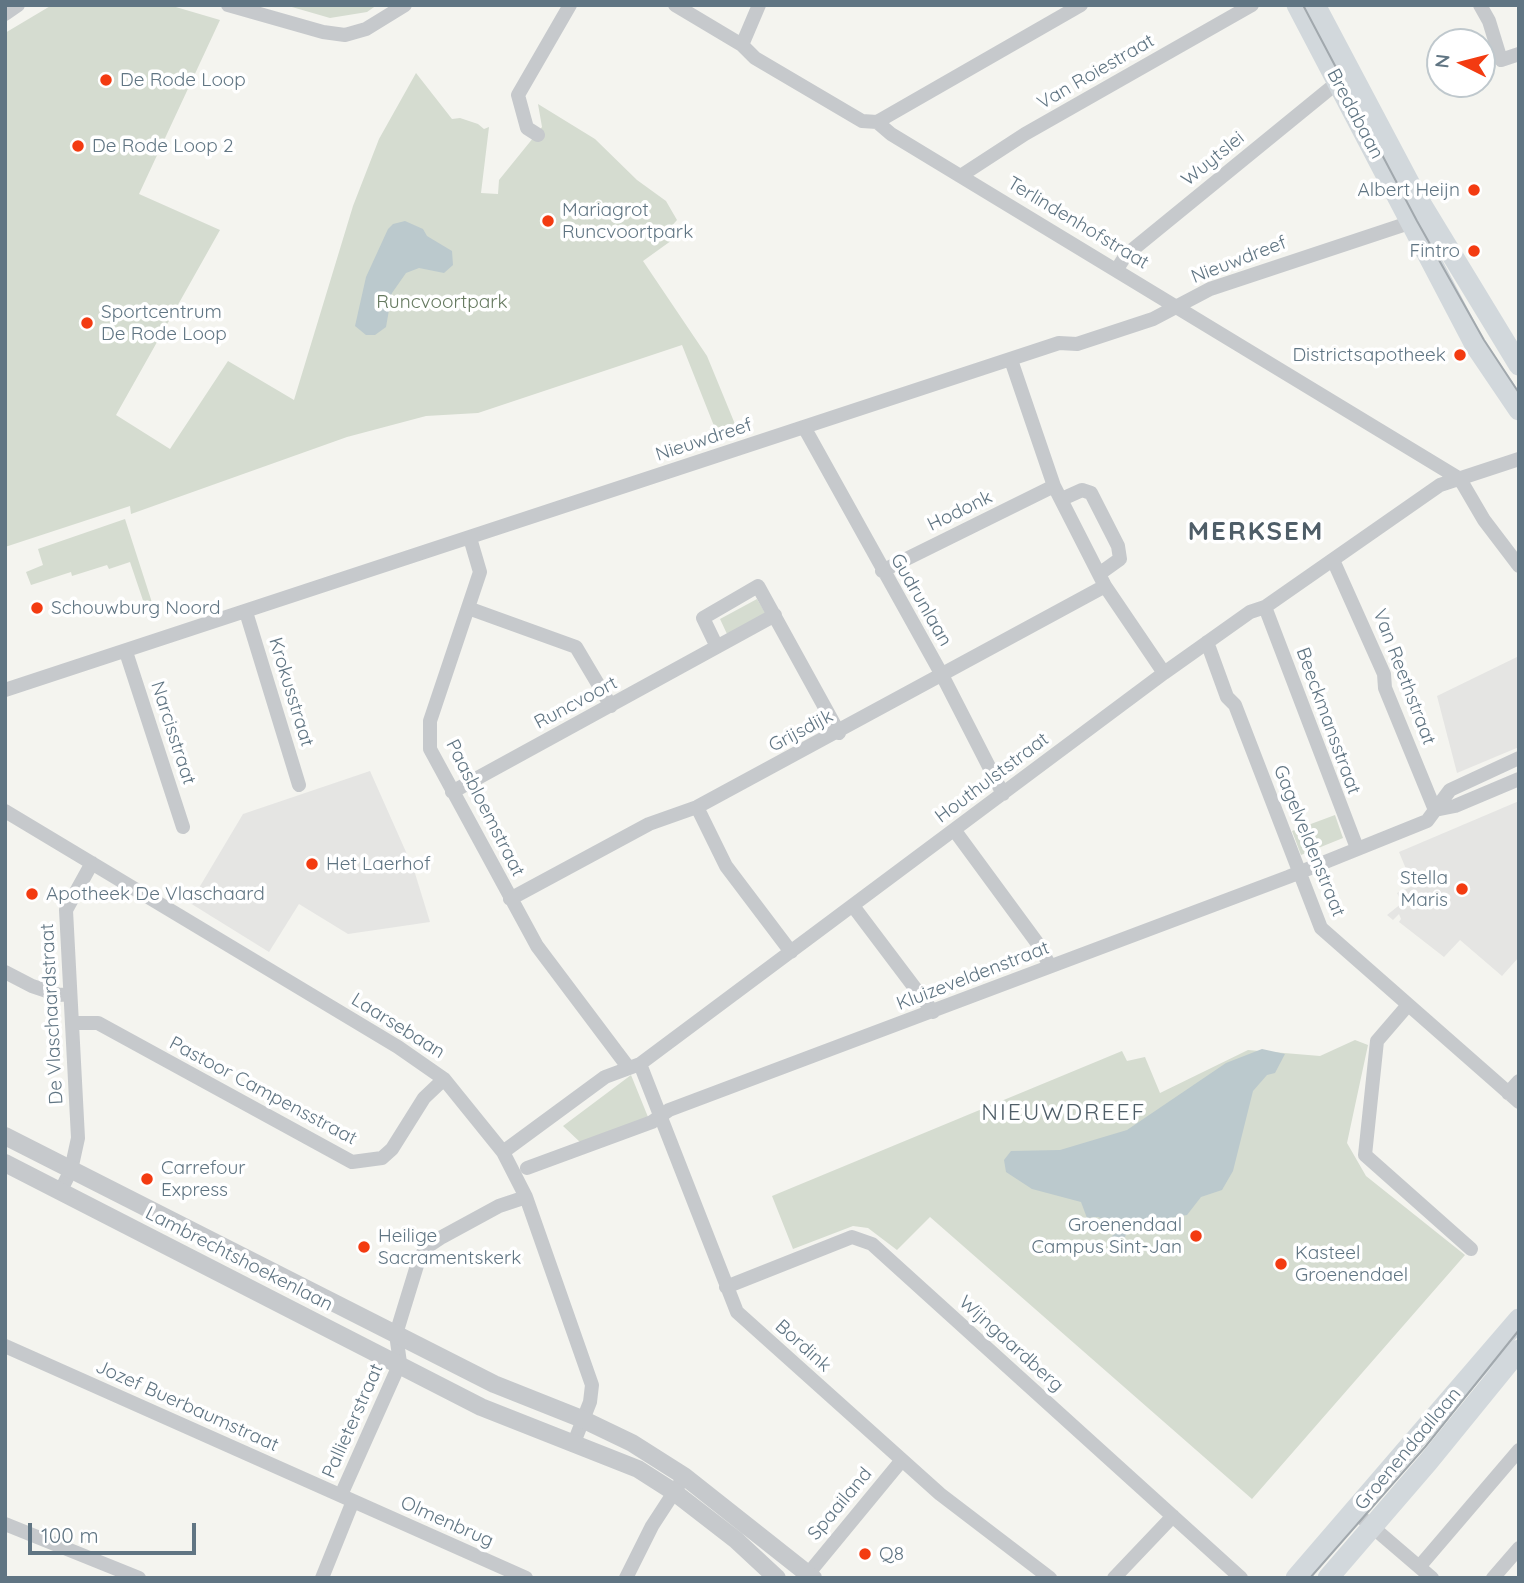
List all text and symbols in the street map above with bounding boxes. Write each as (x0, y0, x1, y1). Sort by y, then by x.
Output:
north arrow (1426, 28, 1496, 98)
street label: Van Roiestraat (1034, 29, 1158, 115)
text: N (1429, 53, 1455, 69)
street label: Bredabaan (1322, 65, 1388, 163)
place label: De Rode Loop (120, 69, 246, 91)
marker: De Rode Loop (98, 72, 114, 88)
street label: Wuytslei (1177, 127, 1249, 191)
place label: De Rode Loop 2 (92, 135, 234, 157)
marker: De Rode Loop 2 (70, 138, 86, 154)
street label: Terlindenhofstraat (1003, 172, 1153, 274)
place label: Albert Heijn (1358, 179, 1460, 201)
marker: Albert Heijn (1466, 182, 1482, 198)
place label: Mariagrot Runcvoortpark (562, 199, 693, 243)
marker: Mariagrot Runcvoortpark (540, 213, 556, 229)
street label: Nieuwdreef (1188, 231, 1290, 289)
place label: Fintro (1409, 240, 1460, 262)
marker: Fintro (1466, 243, 1482, 259)
park label: Runcvoortpark (376, 291, 508, 313)
place label: Sportcentrum De Rode Loop (101, 301, 227, 345)
marker: Sportcentrum De Rode Loop (79, 315, 95, 331)
place label: Districtsapotheek (1292, 344, 1446, 366)
marker: Districtsapotheek (1452, 347, 1468, 363)
street label: Nieuwdreef (653, 414, 755, 466)
street label: Hodonk (924, 486, 996, 536)
district label: MERKSEM (1189, 516, 1323, 548)
street label: Gudrunlaan (885, 550, 957, 650)
place label: Schouwburg Noord (51, 597, 220, 619)
marker: Schouwburg Noord (29, 600, 45, 616)
street label: Van Reethstraat (1368, 606, 1440, 748)
street label: Krokusstraat (264, 635, 318, 749)
street label: Beeckmansstraat (1291, 644, 1365, 798)
street label: Runcvoort (531, 672, 621, 734)
street label: Narcisstraat (146, 679, 200, 787)
street label: Grijsdijk (765, 705, 837, 757)
street label: Houthulststraat (931, 728, 1053, 828)
street label: Paasbloemstraat (441, 736, 529, 880)
street label: Gagelveldenstraat (1268, 762, 1350, 920)
place label: Het Laerhof (326, 853, 431, 875)
marker: Het Laerhof (304, 856, 320, 872)
place label: Stella Maris (1400, 867, 1448, 911)
marker: Stella Maris (1454, 881, 1470, 897)
place label: Apotheek De Vlaschaard (46, 883, 265, 905)
marker: Apotheek De Vlaschaard (24, 886, 40, 902)
street label: De Vlaschaardstraat (36, 923, 68, 1105)
street label: Kluizeveldenstraat (893, 936, 1053, 1016)
street label: Laarsebaan (347, 988, 449, 1064)
street label: Pastoor Campensstraat (165, 1032, 361, 1150)
district label: NIEUWDREEF (983, 1099, 1145, 1127)
place label: Carrefour Express (161, 1157, 246, 1201)
marker: Carrefour Express (139, 1171, 155, 1187)
street label: Lambrechtshoekenlaan (141, 1202, 337, 1316)
place label: Groenendaal Campus Sint-Jan (1031, 1214, 1182, 1258)
place label: Heilige Sacramentskerk (378, 1225, 521, 1269)
marker: Groenendaal Campus Sint-Jan (1188, 1228, 1204, 1244)
marker: Heilige Sacramentskerk (356, 1239, 372, 1255)
place label: Kasteel Groenendael (1295, 1242, 1408, 1286)
marker: Kasteel Groenendael (1273, 1256, 1289, 1272)
street label: Wijngaardberg (954, 1291, 1068, 1397)
street label: Bordink (770, 1315, 836, 1377)
street label: Jozef Buerbaumstraat (92, 1355, 282, 1457)
street label: Pallieterstraat (318, 1360, 388, 1482)
street label: Groenendaallaan (1350, 1383, 1466, 1515)
street label: Spaailand (803, 1463, 877, 1545)
street label: Olmenbrug (397, 1491, 497, 1553)
scale bar (32, 1510, 200, 1554)
text: 100 m (41, 1522, 99, 1548)
place label: Q8 (879, 1543, 904, 1565)
marker: Q8 (857, 1546, 873, 1562)

